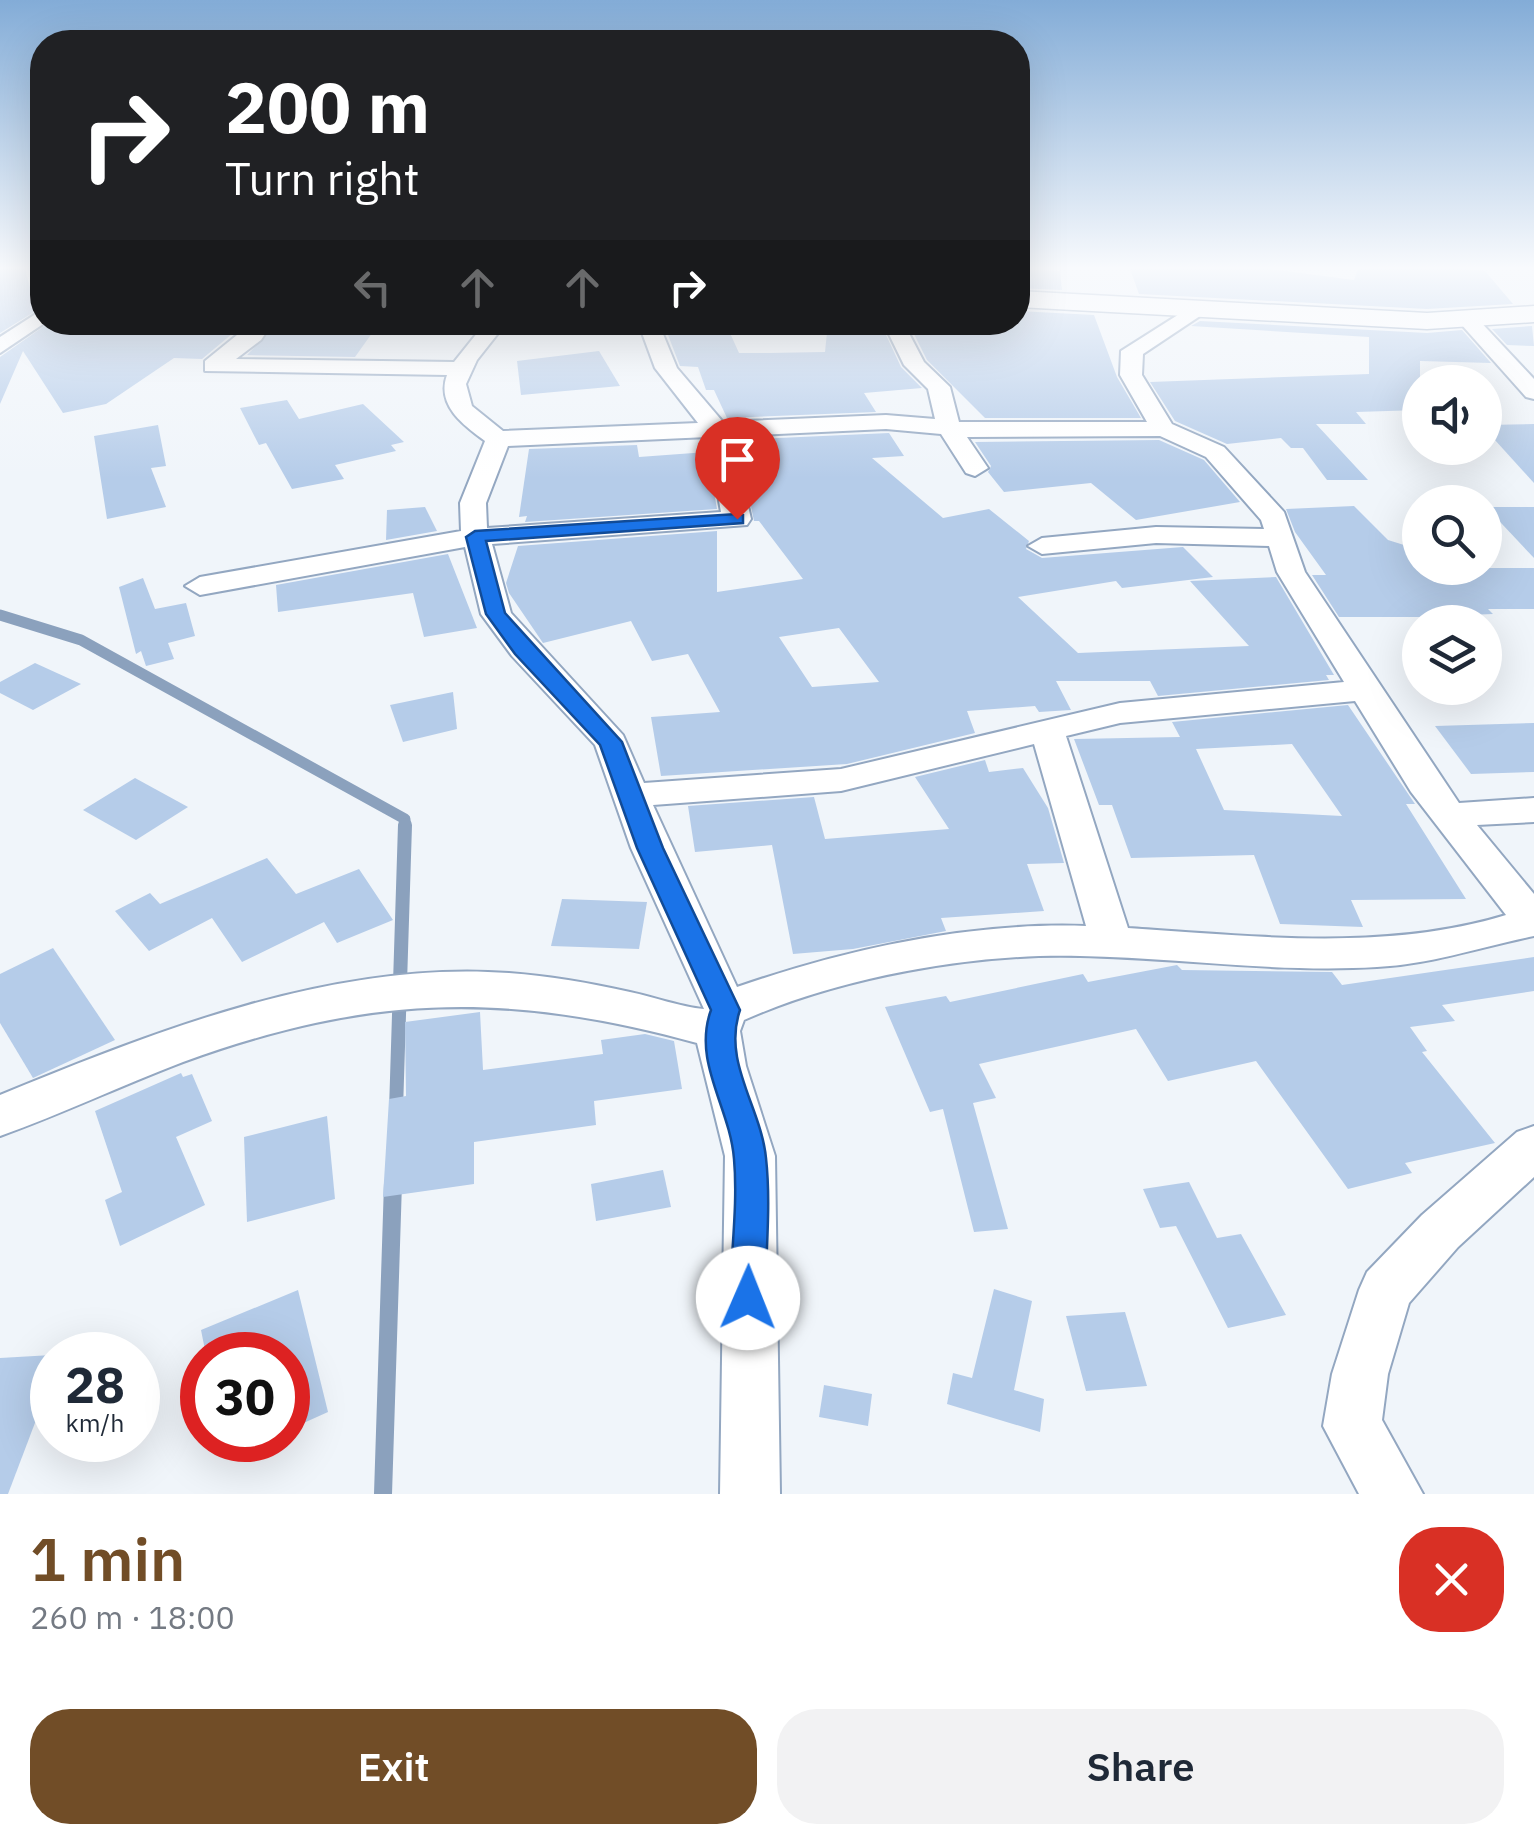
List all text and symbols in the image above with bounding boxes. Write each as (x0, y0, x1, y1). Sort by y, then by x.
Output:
text: 200 m (225, 61, 430, 152)
icon: right (60, 70, 190, 200)
text: Turn right (225, 149, 420, 207)
icon: left (345, 260, 400, 315)
icon: ahead (450, 260, 505, 315)
icon: ahead (555, 260, 610, 315)
icon: right (660, 260, 715, 315)
map controls (1402, 365, 1502, 705)
button: sound (1402, 365, 1502, 465)
pin (695, 417, 780, 520)
icon: arrive (710, 432, 765, 487)
button: search (1402, 485, 1502, 585)
button: layers (1402, 605, 1502, 705)
position arrow (696, 1246, 800, 1350)
speed limit sign: 30 (180, 1332, 310, 1462)
text: 28 (65, 1352, 125, 1417)
text: km/h (66, 1406, 124, 1439)
text: 1 min (30, 1519, 185, 1598)
button: close (1399, 1527, 1504, 1632)
text: 260 m · 18:00 (30, 1596, 235, 1638)
button: Exit (30, 1709, 757, 1824)
button: Share (777, 1709, 1504, 1824)

